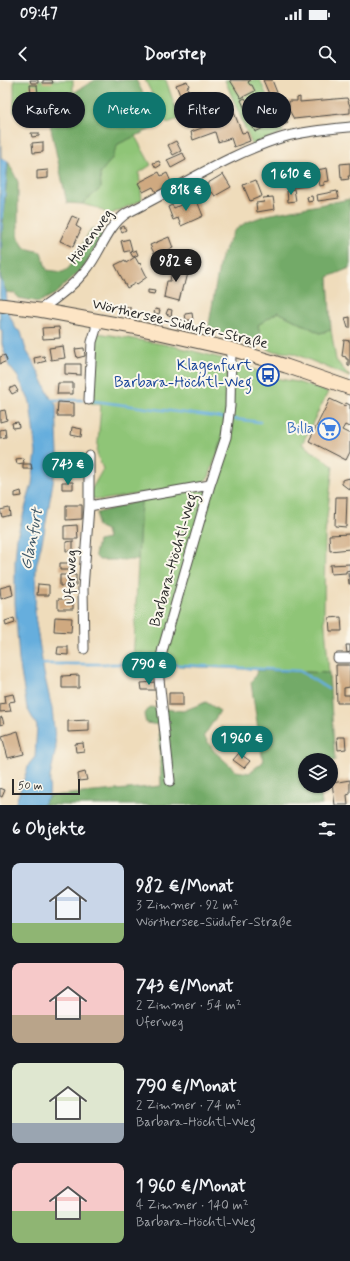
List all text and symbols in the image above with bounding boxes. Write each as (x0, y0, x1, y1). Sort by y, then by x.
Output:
text: 09:47 (20, 4, 58, 24)
text: Doorstep (144, 42, 206, 66)
icon: back (12, 43, 34, 65)
icon: search (316, 43, 338, 65)
chip: Kaufen (12, 92, 85, 128)
chip: Mieten (93, 92, 166, 128)
chip: Filter (174, 92, 234, 128)
chip: Neu (242, 92, 291, 128)
pin: 1 610 € (254, 162, 328, 196)
text: 1 610 € (271, 166, 311, 183)
pin: 818 € (158, 178, 214, 212)
text: 818 € (170, 182, 202, 199)
street label: Höhenweg (64, 205, 118, 269)
pin: 982 € (148, 249, 204, 283)
text: 982 € (159, 253, 193, 270)
street label: Wörthersee-Südufer-Straße (90, 294, 270, 354)
place label: Klagenfurt Barbara-Höchtl-Weg (114, 356, 252, 394)
bus stop icon: Klagenfurt Barbara-Höchtl-Weg (255, 362, 281, 388)
supermarket icon: Billa (316, 416, 342, 442)
place label: Billa (287, 419, 314, 439)
pin: 743 € (40, 452, 96, 486)
text: 743 € (51, 456, 85, 473)
street label: Barbara-Höchtl-Weg (145, 491, 204, 629)
water label: Glanfurt (16, 504, 49, 572)
street label: Uferweg (60, 549, 82, 605)
pin: 790 € (121, 652, 177, 686)
text: 790 € (131, 656, 167, 673)
pin: 1 960 € (205, 726, 279, 760)
text: 1 960 € (221, 730, 263, 747)
map controls (298, 753, 338, 793)
button: layers (298, 753, 338, 793)
scale bar (12, 777, 80, 796)
text: 50 m (18, 779, 43, 793)
text: 6 Objekte (12, 818, 86, 840)
icon: filters (316, 818, 338, 840)
text: 982 €/Monat (136, 875, 234, 897)
icon: home (44, 879, 92, 927)
text: 3 Zimmer · 92 m² (136, 897, 239, 914)
text: Wörthersee-Südufer-Straße (136, 914, 292, 931)
text: 743 €/Monat (136, 975, 234, 997)
icon: home (44, 979, 92, 1027)
text: 2 Zimmer · 54 m² (136, 997, 242, 1014)
text: Uferweg (136, 1014, 183, 1031)
text: 790 €/Monat (136, 1075, 237, 1097)
icon: home (44, 1079, 92, 1127)
text: 2 Zimmer · 74 m² (136, 1097, 242, 1114)
text: Barbara-Höchtl-Weg (136, 1114, 256, 1131)
text: 1 960 €/Monat (136, 1175, 246, 1197)
icon: home (44, 1179, 92, 1227)
text: 4 Zimmer · 140 m² (136, 1197, 249, 1214)
text: Barbara-Höchtl-Weg (136, 1214, 256, 1231)

